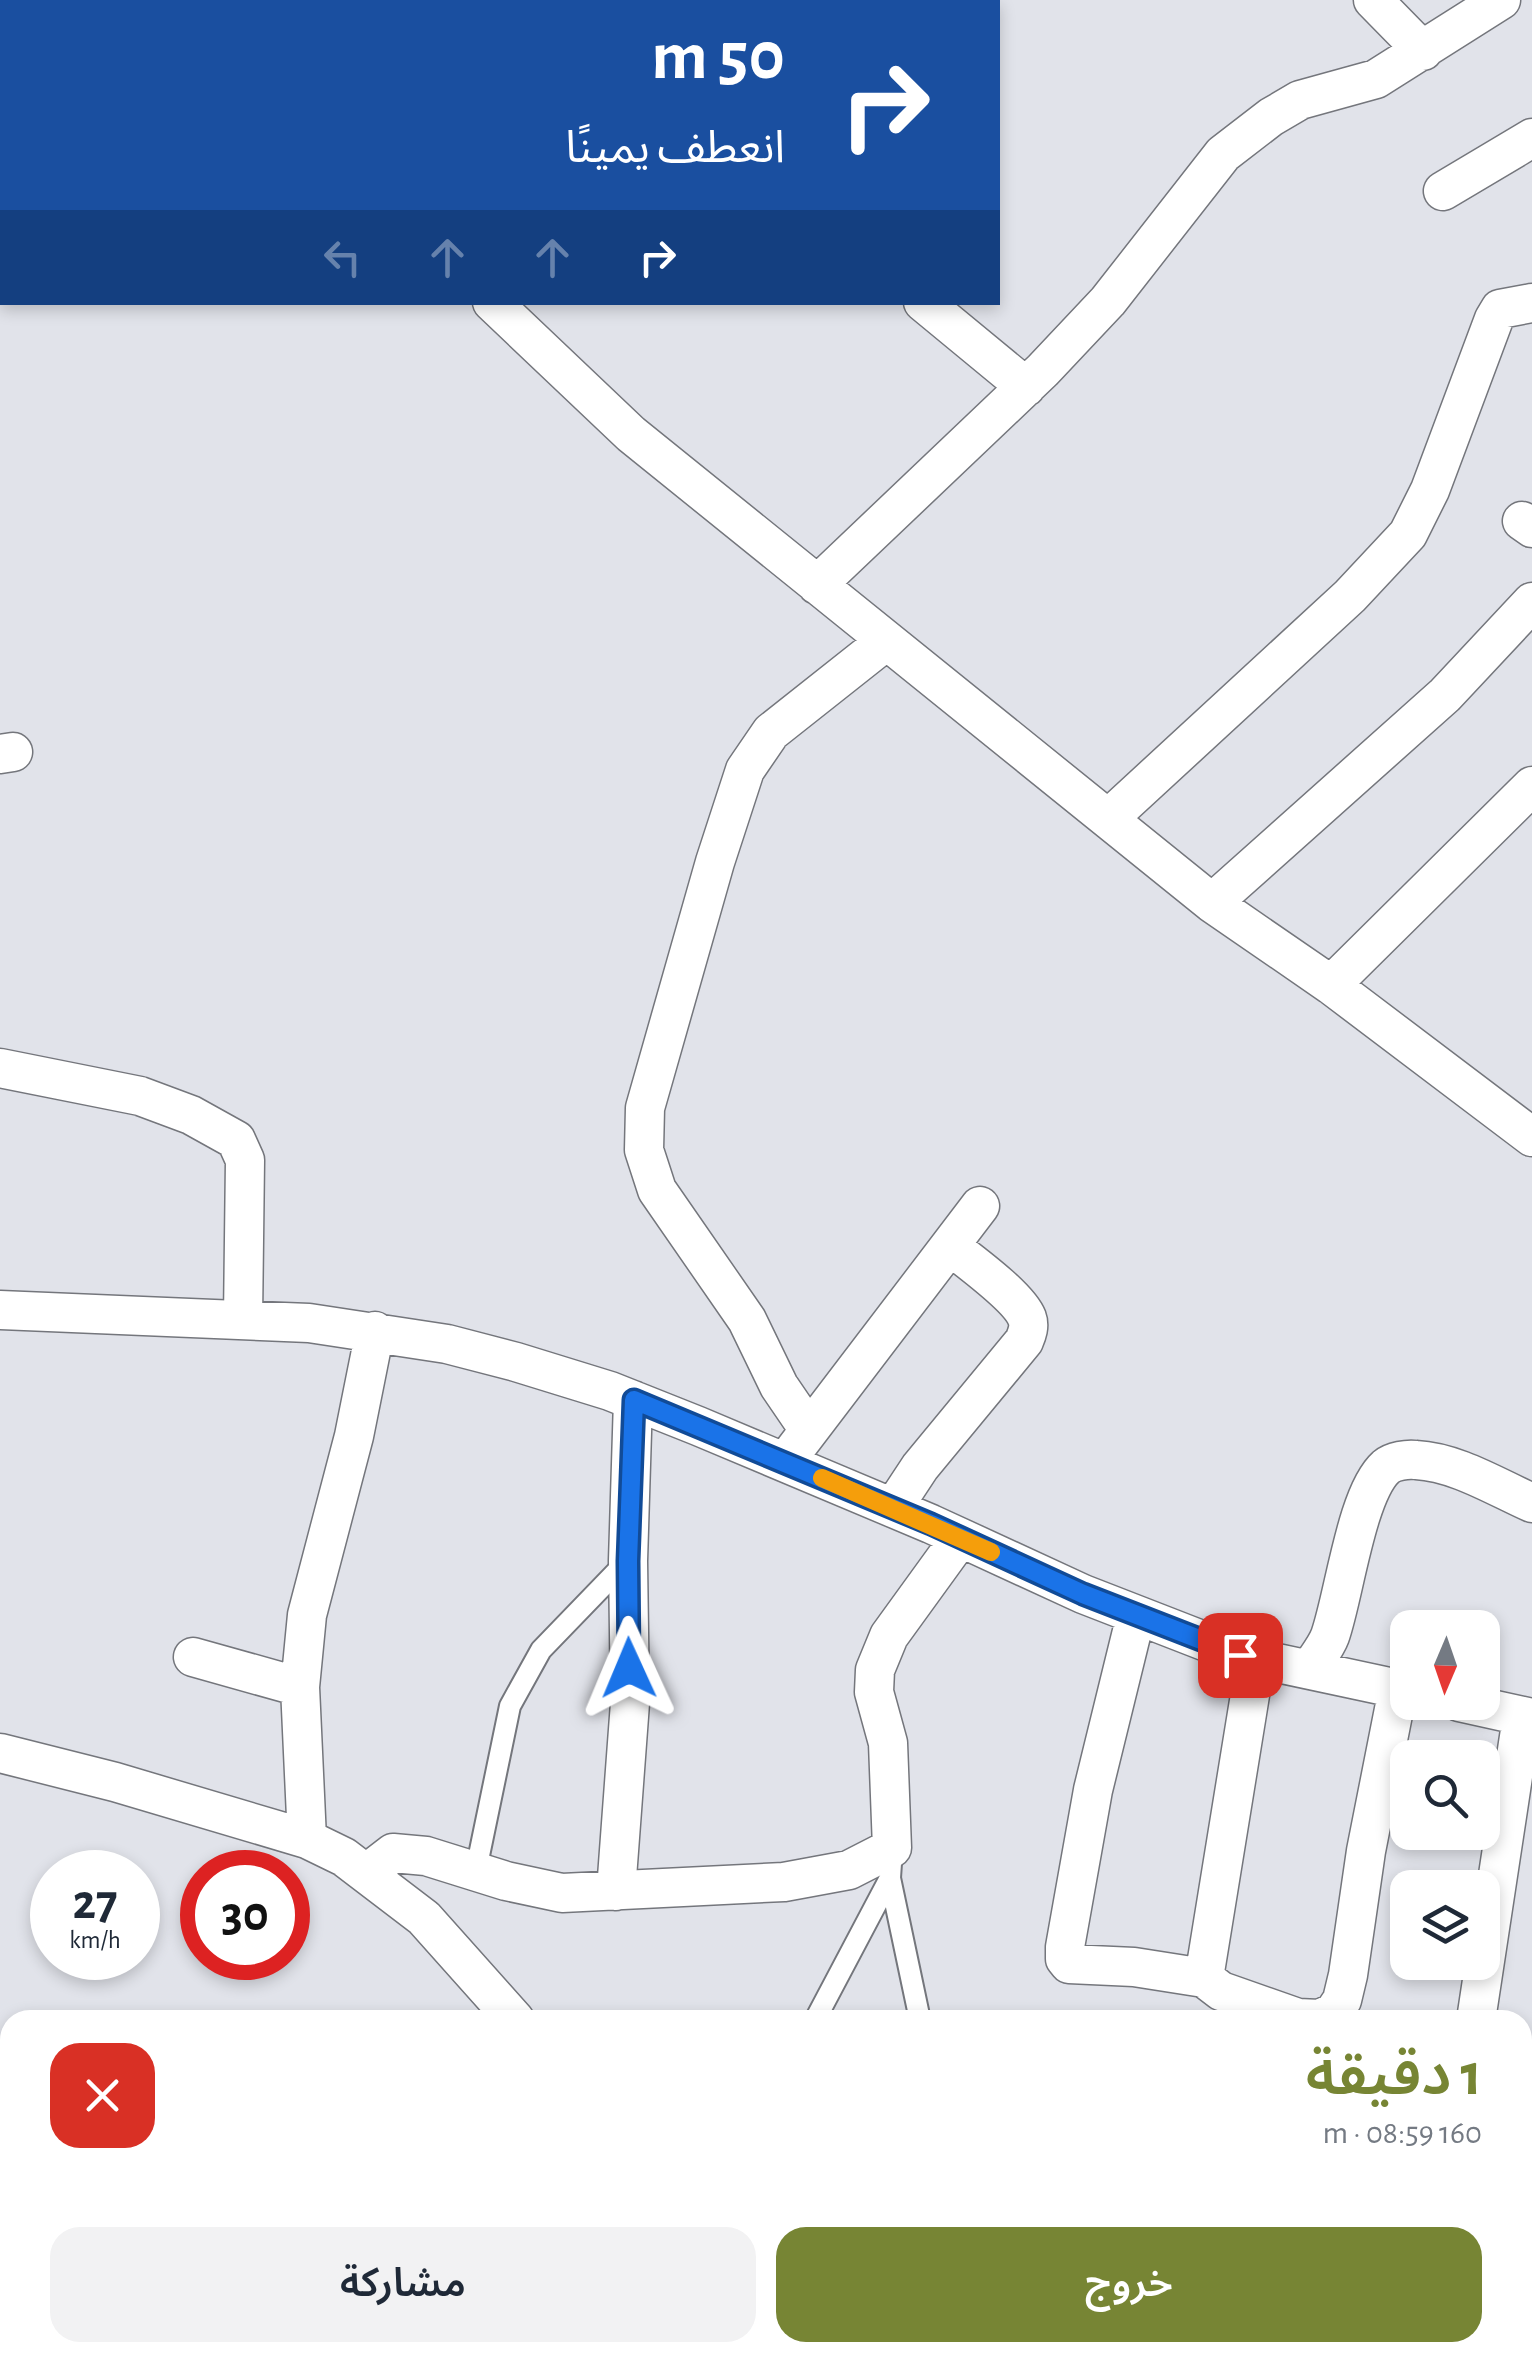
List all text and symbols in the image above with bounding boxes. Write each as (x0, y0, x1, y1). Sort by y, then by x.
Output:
text: 50 m (651, 22, 785, 92)
icon: right (820, 40, 950, 170)
text: انعطف يمينًا (565, 126, 785, 171)
icon: left (315, 230, 370, 285)
icon: ahead (420, 230, 475, 285)
icon: ahead (525, 230, 580, 285)
icon: right (630, 230, 685, 285)
north arrow (1390, 1610, 1500, 1720)
map controls (1390, 1610, 1500, 1980)
pin (1198, 1613, 1283, 1698)
position arrow (577, 1616, 681, 1720)
icon: arrive (1213, 1628, 1268, 1683)
button: search (1390, 1740, 1500, 1850)
speed limit sign: 30 (180, 1850, 310, 1980)
button: layers (1390, 1870, 1500, 1980)
text: 27 (72, 1878, 118, 1928)
text: km/h (69, 1928, 121, 1953)
button: close (50, 2043, 155, 2148)
text: 1 دقيقة (1306, 2046, 1482, 2106)
text: 160 m · 08:59 (1322, 2117, 1482, 2149)
button: مشاركة (50, 2227, 756, 2342)
button: خروج (776, 2227, 1482, 2342)

